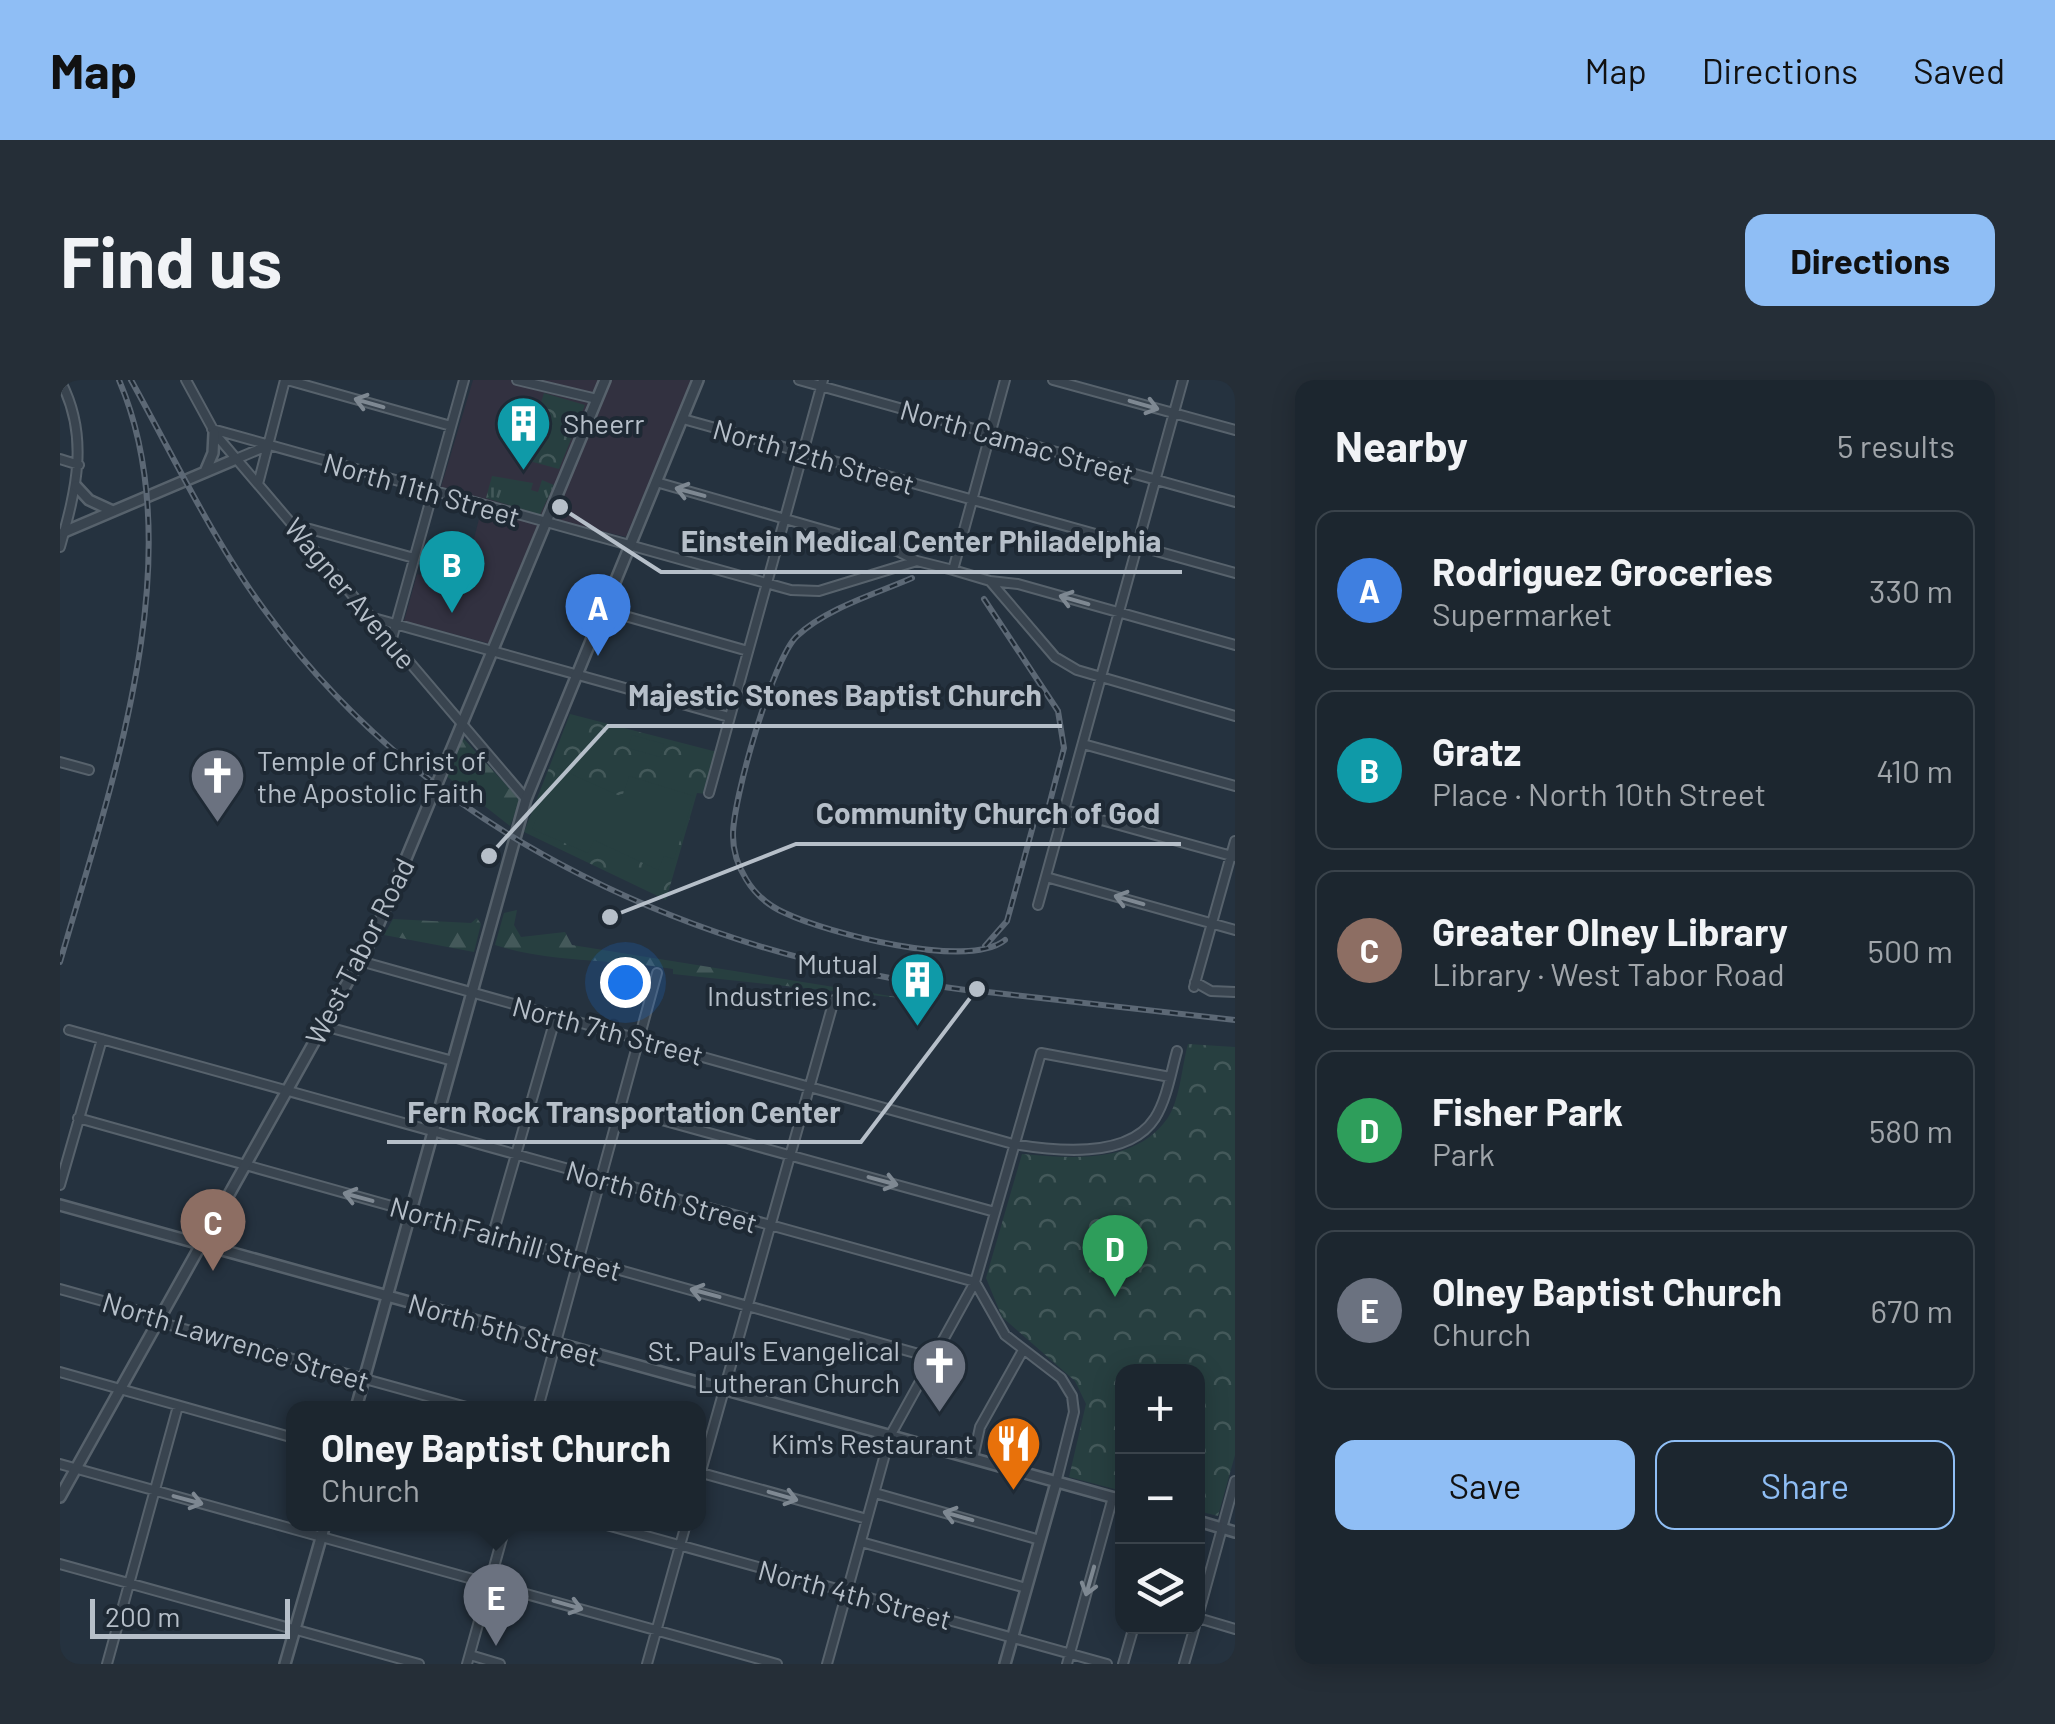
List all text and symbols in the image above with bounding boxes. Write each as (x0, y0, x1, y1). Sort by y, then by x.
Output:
text: Map (50, 41, 137, 99)
text: Map (1585, 49, 1647, 91)
text: Directions (1702, 49, 1858, 91)
text: Saved (1913, 49, 2005, 91)
button: Directions (1745, 214, 1995, 306)
text: Find us (60, 218, 282, 302)
street label: North Camac Street (897, 391, 1137, 491)
one-way arrow (354, 393, 385, 411)
building icon: Sheerr (494, 393, 554, 472)
one-way arrow (1128, 397, 1159, 416)
place label: Sheerr (563, 406, 644, 440)
street label: North 12th Street (709, 411, 919, 501)
text: Nearby (1335, 420, 1468, 470)
text: 5 results (1837, 426, 1955, 464)
street label: North 11th Street (320, 445, 524, 533)
one-way arrow (675, 481, 706, 500)
street label: Wagner Avenue (278, 510, 424, 676)
callout: Einstein Medical Center Philadelphia (661, 512, 1182, 572)
text: Einstein Medical Center Philadelphia (681, 522, 1161, 558)
pin: B (420, 530, 484, 613)
text: Rodriguez Groceries (1432, 548, 1773, 594)
text: A (1359, 571, 1380, 609)
text: 330 m (1869, 571, 1953, 609)
pin: A (566, 574, 630, 656)
one-way arrow (1059, 589, 1090, 608)
text: Supermarket (1432, 594, 1612, 632)
callout: Majestic Stones Baptist Church (608, 666, 1062, 726)
text: Majestic Stones Baptist Church (628, 676, 1042, 712)
text: Gratz (1432, 728, 1521, 774)
place label: Temple of Christ of the Apostolic Faith (257, 743, 486, 809)
church icon: Temple of Christ of the Apostolic Faith (188, 746, 248, 825)
text: B (1360, 751, 1379, 789)
text: 410 m (1876, 751, 1953, 789)
text: Place · North 10th Street (1432, 774, 1766, 812)
callout: Community Church of God (796, 784, 1181, 844)
text: Community Church of God (816, 794, 1160, 830)
street label: West Tabor Road (297, 852, 421, 1050)
one-way arrow (1114, 890, 1145, 908)
text: Greater Olney Library (1432, 908, 1788, 954)
text: C (1360, 931, 1379, 969)
text: 500 m (1868, 931, 1953, 969)
place label: Mutual Industries Inc. (707, 946, 878, 1012)
building icon: Mutual Industries Inc. (887, 949, 947, 1028)
text: Library · West Tabor Road (1432, 954, 1785, 992)
your location (600, 957, 651, 1008)
street label: North 7th Street (509, 988, 707, 1072)
callout: Fern Rock Transportation Center (387, 1082, 861, 1142)
text: Fisher Park (1432, 1088, 1623, 1134)
text: Fern Rock Transportation Center (407, 1093, 841, 1129)
text: D (1360, 1111, 1379, 1149)
text: 580 m (1869, 1111, 1953, 1149)
text: Park (1432, 1134, 1495, 1172)
street label: North 6th Street (562, 1152, 762, 1240)
one-way arrow (867, 1173, 898, 1191)
one-way arrow (343, 1186, 374, 1205)
pin: C (180, 1188, 246, 1271)
street label: North Fairhill Street (386, 1189, 626, 1287)
pin: D (1082, 1214, 1148, 1297)
text: Olney Baptist Church (1432, 1268, 1782, 1314)
one-way arrow (690, 1283, 721, 1301)
street label: North Lawrence Street (98, 1284, 374, 1398)
street label: North 5th Street (404, 1285, 604, 1373)
text: E (1360, 1291, 1379, 1329)
text: 670 m (1870, 1291, 1953, 1329)
text: Church (1432, 1314, 1531, 1352)
place label: St. Paul's Evangelical Lutheran Church (648, 1333, 900, 1399)
church icon: St. Paul's Evangelical Lutheran Church (909, 1336, 969, 1415)
map controls (1115, 1364, 1205, 1634)
button: + (1115, 1364, 1205, 1454)
popup (286, 1401, 706, 1531)
restaurant icon: Kim's Restaurant (983, 1413, 1043, 1492)
text: Olney Baptist Church (321, 1424, 671, 1470)
place label: Kim's Restaurant (771, 1426, 974, 1460)
button: Save (1335, 1440, 1635, 1530)
button: Share (1655, 1440, 1955, 1530)
button: − (1115, 1454, 1205, 1544)
text: Church (321, 1470, 420, 1508)
one-way arrow (767, 1488, 798, 1506)
one-way arrow (172, 1491, 203, 1510)
one-way arrow (943, 1506, 974, 1525)
button: layers (1115, 1544, 1205, 1634)
street label: North 4th Street (755, 1552, 955, 1636)
pin: E (464, 1564, 528, 1646)
one-way arrow (1080, 1564, 1098, 1596)
scale bar (90, 1594, 290, 1638)
one-way arrow (552, 1597, 584, 1615)
text: 200 m (105, 1599, 180, 1633)

